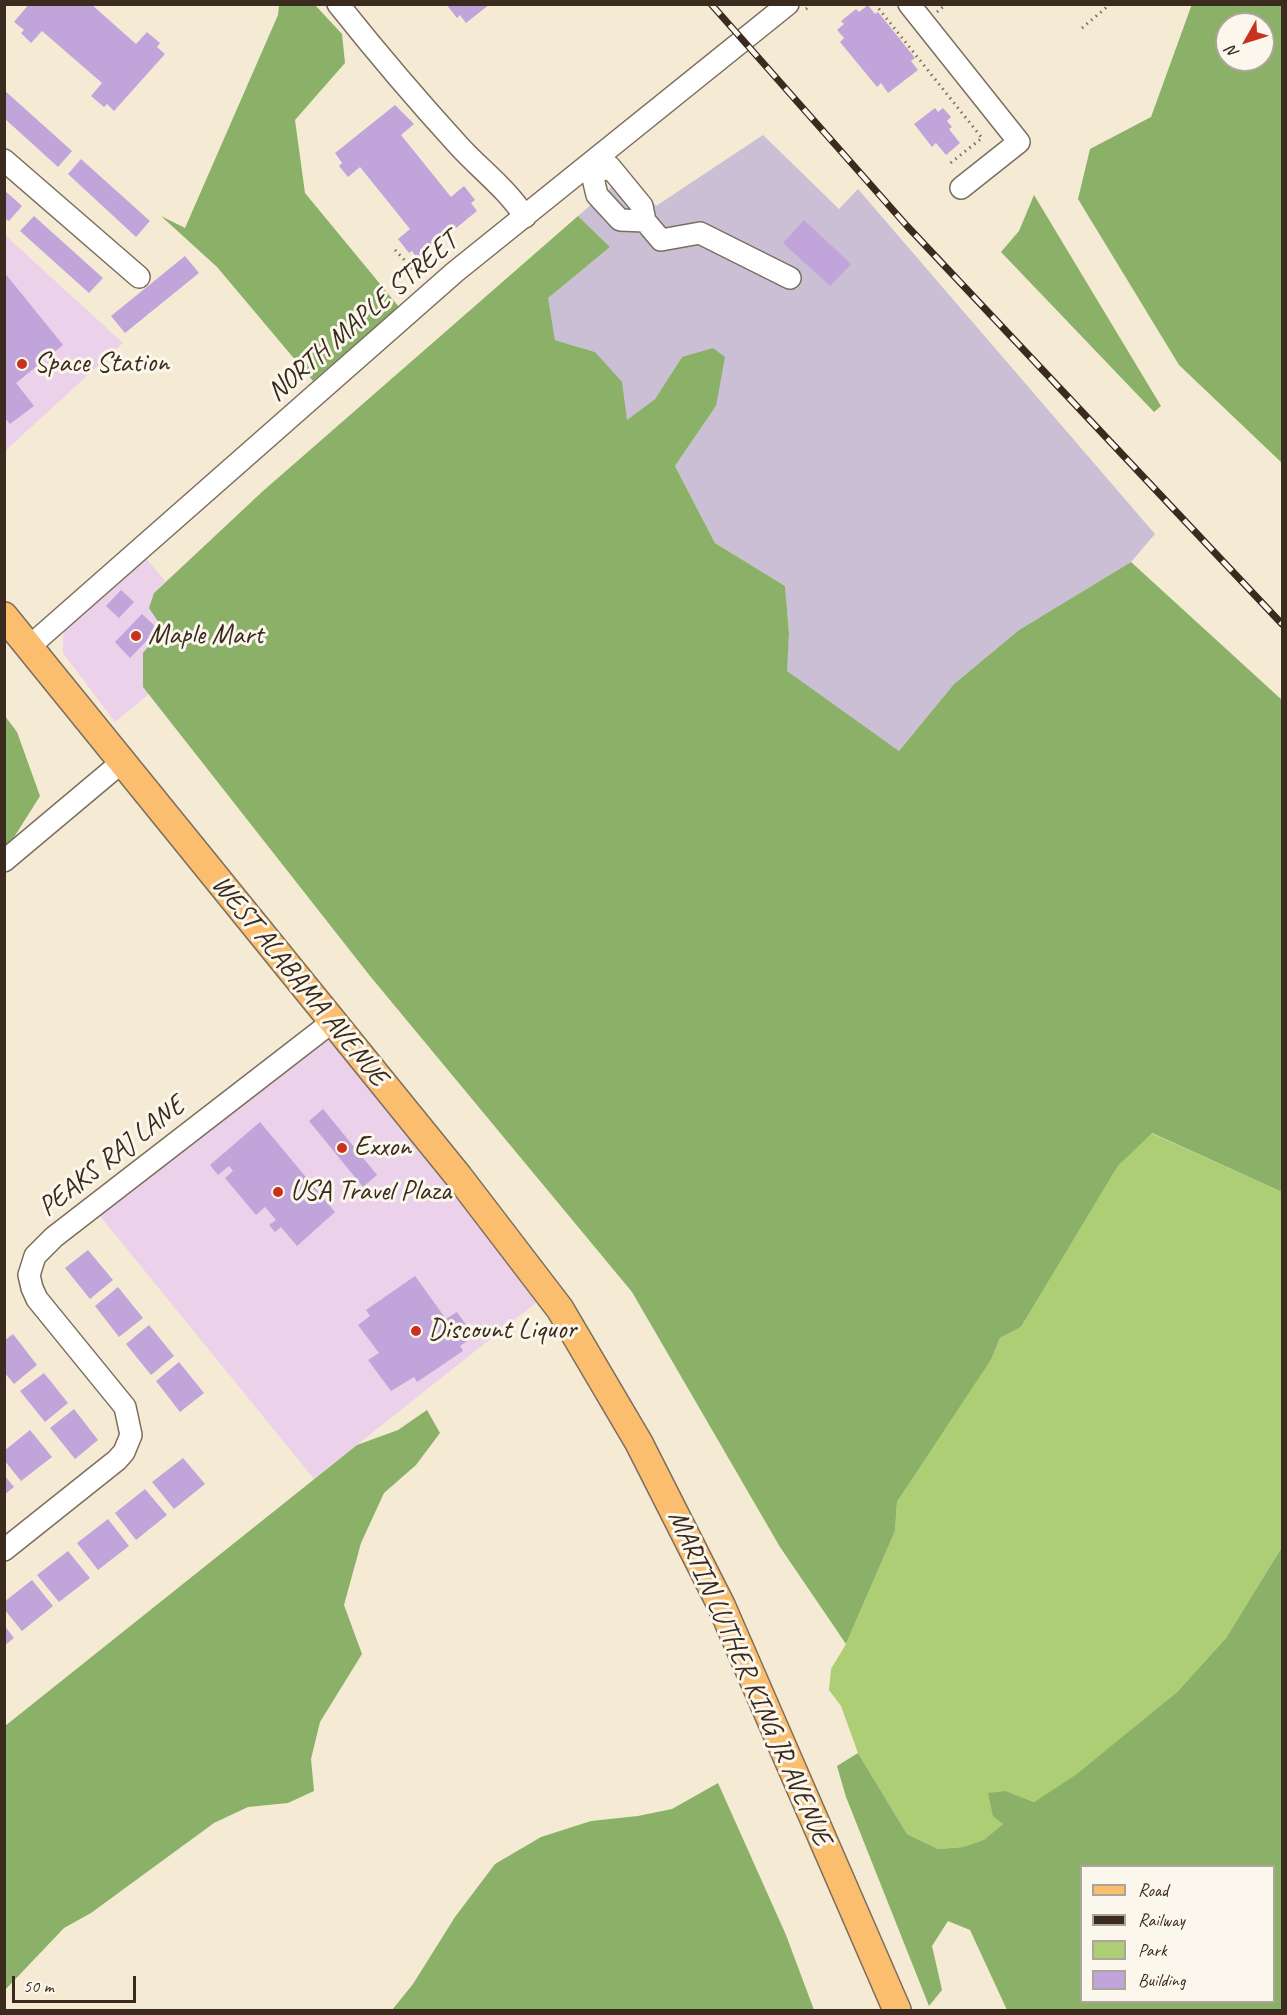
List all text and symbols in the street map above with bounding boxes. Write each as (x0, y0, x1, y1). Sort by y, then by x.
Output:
north arrow (1215, 12, 1275, 72)
text: N (1222, 42, 1243, 62)
street label: NORTH MAPLE STREET (261, 225, 465, 409)
place label: Space Station (34, 347, 169, 381)
marker: Space Station (15, 357, 29, 371)
place label: Maple Mart (148, 619, 263, 653)
marker: Maple Mart (129, 629, 143, 643)
street label: WEST ALABAMA AVENUE (204, 869, 394, 1093)
street label: PEAKS RAJ LANE (32, 1090, 192, 1224)
place label: Exxon (354, 1131, 411, 1165)
marker: Exxon (335, 1141, 349, 1155)
place label: USA Travel Plaza (290, 1175, 451, 1209)
marker: USA Travel Plaza (271, 1185, 285, 1199)
place label: Discount Liquor (428, 1314, 576, 1348)
marker: Discount Liquor (409, 1324, 423, 1338)
street label: MARTIN LUTHER KING JR AVENUE (660, 1505, 838, 1851)
legend (1080, 1865, 1275, 2003)
text: Road (1138, 1879, 1168, 1901)
text: Railway (1138, 1909, 1185, 1931)
text: Park (1138, 1939, 1167, 1961)
scale bar (15, 1964, 140, 2002)
text: Building (1138, 1969, 1185, 1991)
text: 50 m (23, 1975, 54, 1997)

